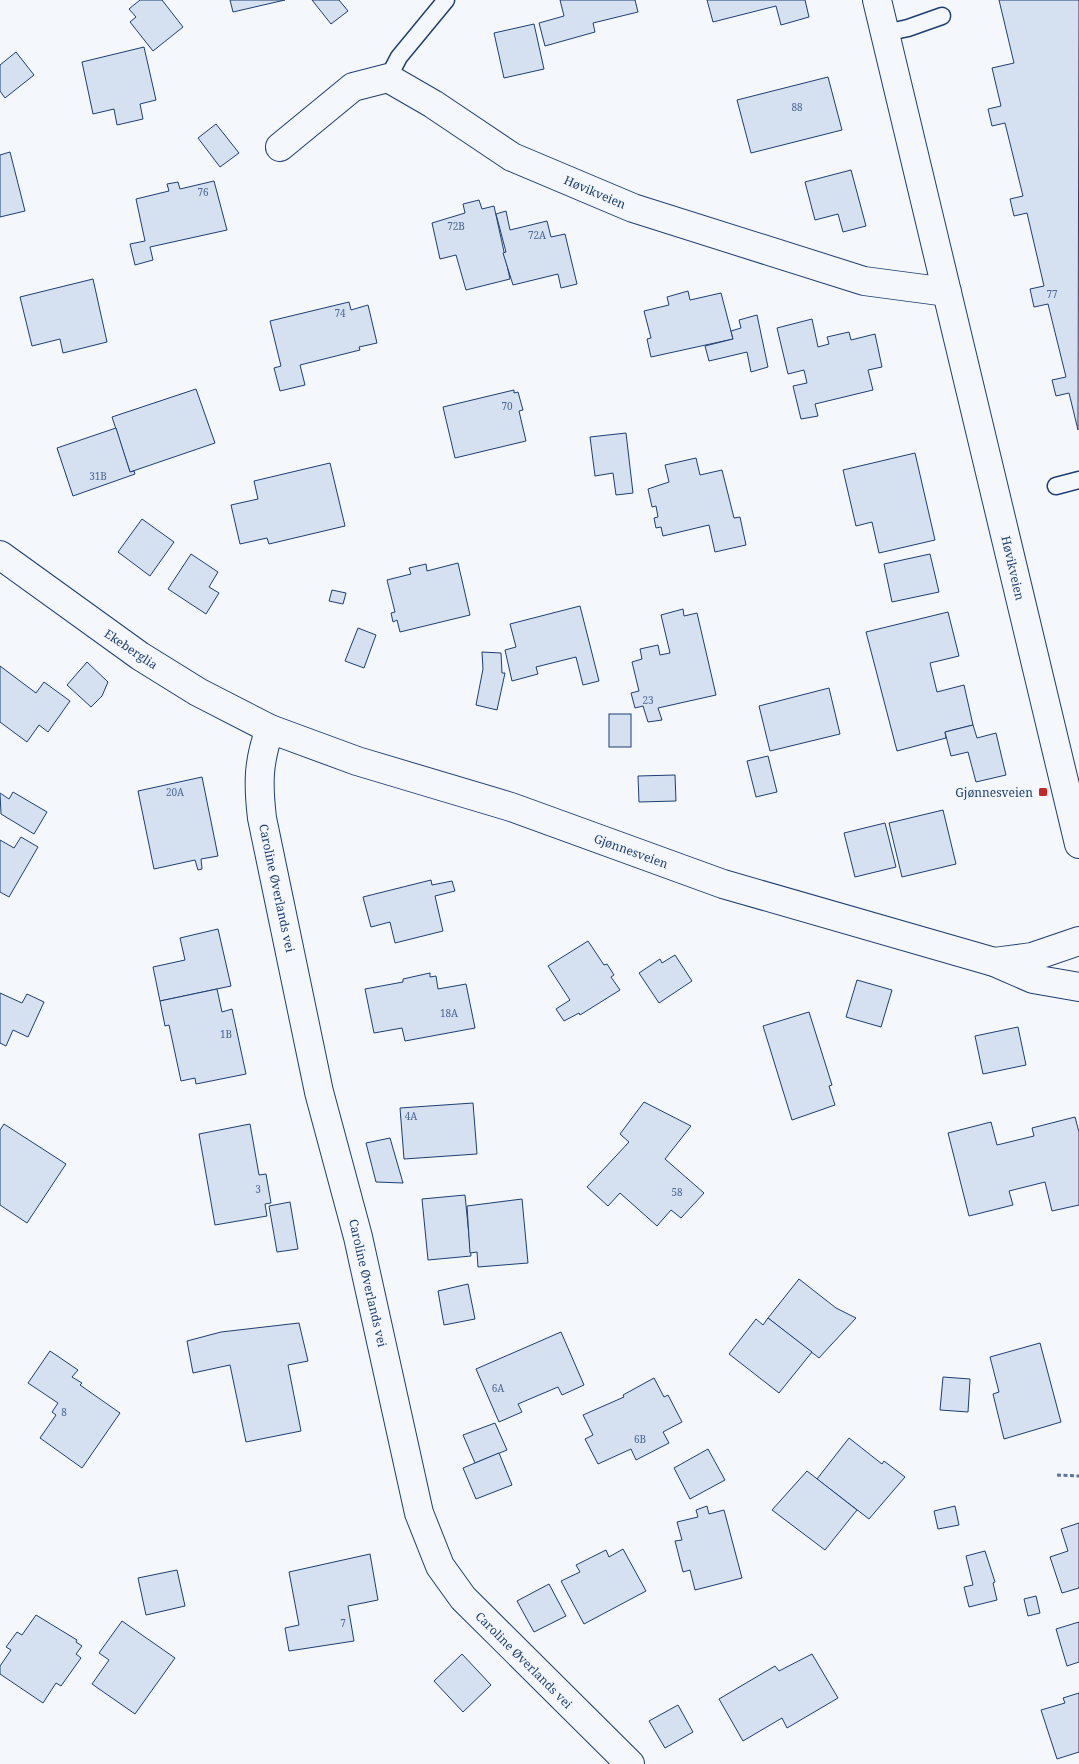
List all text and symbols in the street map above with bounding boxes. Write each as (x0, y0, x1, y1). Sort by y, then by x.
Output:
house number: 88 (791, 100, 803, 114)
street label: Høvikveien (561, 171, 629, 213)
house number: 76 (197, 185, 209, 199)
house number: 72B (447, 219, 465, 233)
house number: 72A (528, 228, 547, 242)
house number: 77 (1046, 287, 1058, 301)
house number: 74 (334, 306, 346, 320)
house number: 70 (501, 399, 513, 413)
house number: 31B (89, 469, 107, 483)
street label: Høvikveien (997, 534, 1029, 602)
street label: Ekeberglia (101, 625, 161, 673)
house number: 23 (642, 693, 654, 707)
place label: Gjønnesveien (955, 784, 1033, 801)
house number: 20A (166, 785, 185, 799)
marker: Gjønnesveien (1037, 786, 1049, 798)
street label: Caroline Øverlands vei (255, 822, 299, 954)
street label: Gjønnesveien (592, 830, 671, 872)
house number: 18A (440, 1006, 459, 1020)
house number: 1B (220, 1027, 232, 1041)
house number: 4A (405, 1109, 418, 1123)
house number: 3 (255, 1182, 261, 1196)
house number: 58 (671, 1185, 683, 1199)
street label: Caroline Øverlands vei (345, 1217, 391, 1349)
house number: 6A (492, 1381, 505, 1395)
house number: 8 (61, 1405, 67, 1419)
house number: 6B (634, 1432, 646, 1446)
street label: Caroline Øverlands vei (472, 1608, 576, 1712)
house number: 7 (340, 1616, 346, 1630)

